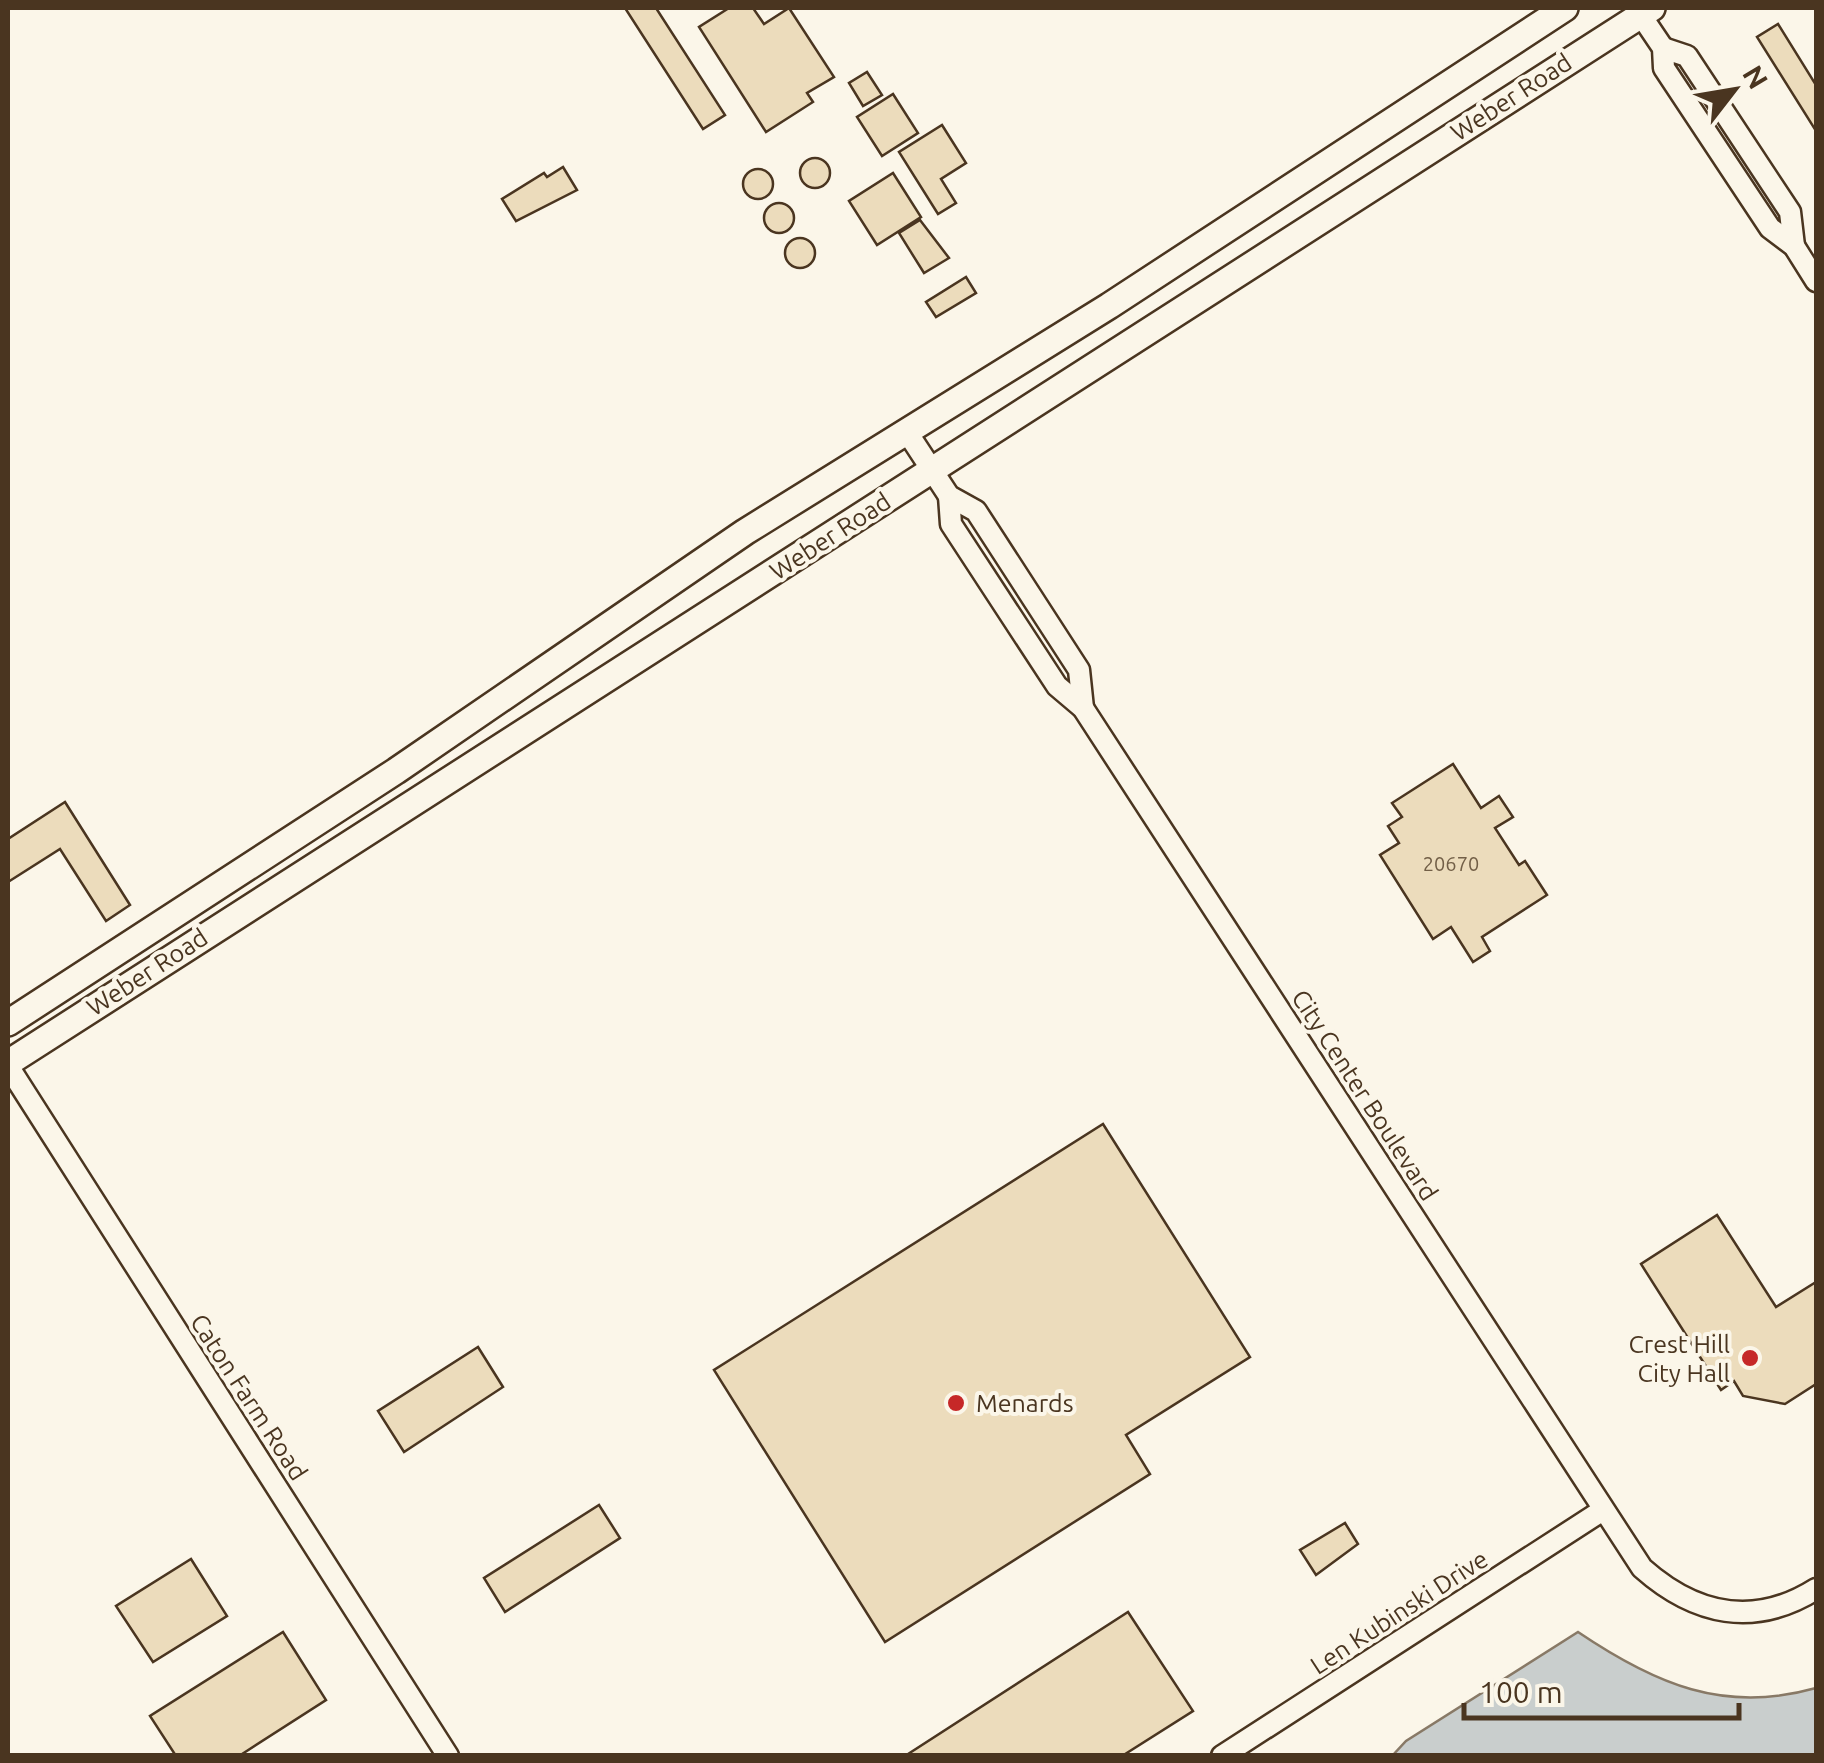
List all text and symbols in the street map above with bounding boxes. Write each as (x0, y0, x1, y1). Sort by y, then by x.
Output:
north arrow (1684, 40, 1784, 140)
street label: Weber Road (1446, 48, 1576, 146)
text: N (1737, 60, 1775, 94)
street label: Weber Road (765, 487, 895, 585)
house number: 20670 (1423, 852, 1479, 875)
street label: Weber Road (82, 923, 212, 1021)
street label: City Center Boulevard (1286, 984, 1444, 1206)
street label: Caton Farm Road (185, 1309, 313, 1485)
place label: Crest Hill City Hall (1628, 1330, 1730, 1387)
marker: Crest Hill City Hall (1739, 1347, 1761, 1369)
place label: Menards (976, 1389, 1074, 1417)
marker: Menards (945, 1392, 967, 1414)
street label: Len Kubinski Drive (1305, 1544, 1493, 1680)
scale bar (1464, 1658, 1739, 1720)
text: 100 m (1479, 1675, 1563, 1709)

